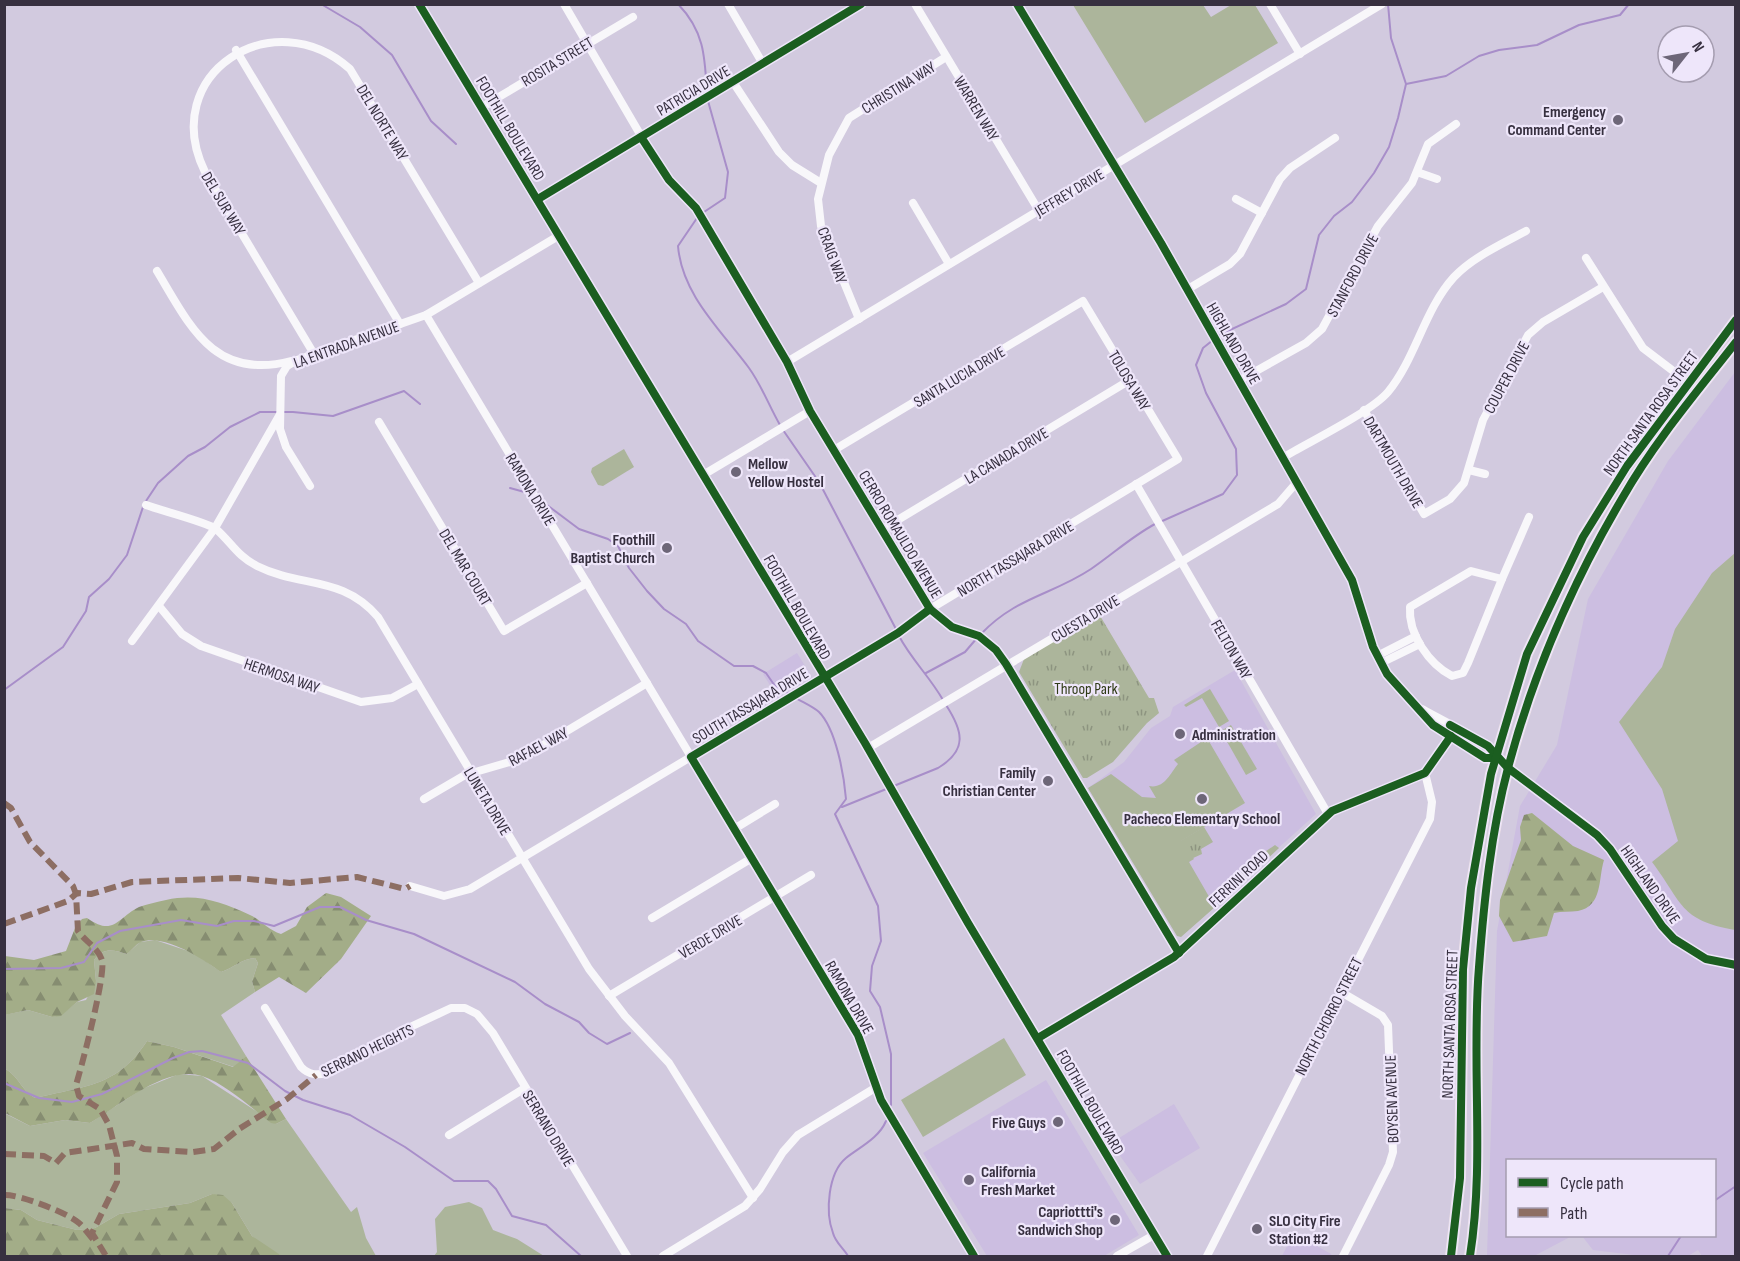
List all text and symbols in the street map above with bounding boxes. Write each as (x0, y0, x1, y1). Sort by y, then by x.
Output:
north arrow (1656, 24, 1716, 84)
street label: ROSITA STREET (518, 33, 598, 91)
text: N (1687, 38, 1708, 56)
street label: CHRISTINA WAY (858, 58, 939, 118)
street label: PATRICIA DRIVE (654, 62, 734, 121)
street label: FOOTHILL BOULEVARD (471, 73, 548, 184)
street label: WARREN WAY (949, 73, 1003, 145)
street label: DEL NORTE WAY (352, 82, 412, 164)
place label: Emergency Command Center (1507, 103, 1606, 140)
marker: Emergency Command Center (1611, 113, 1625, 127)
street label: JEFFREY DRIVE (1031, 165, 1108, 222)
street label: DEL SUR WAY (196, 169, 249, 239)
street label: CRAIG WAY (813, 225, 851, 287)
street label: STANFORD DRIVE (1323, 231, 1383, 321)
street label: HIGHLAND DRIVE (1202, 299, 1264, 388)
street label: LA ENTRADA AVENUE (291, 318, 402, 373)
street label: COUPER DRIVE (1480, 338, 1534, 417)
street label: SANTA LUCIA DRIVE (911, 343, 1009, 412)
street label: TOLOSA WAY (1103, 347, 1154, 415)
street label: NORTH SANTA ROSA STREET (1600, 348, 1703, 480)
street label: DARTMOUTH DRIVE (1359, 413, 1427, 512)
street label: LA CANADA DRIVE (961, 424, 1052, 489)
street label: RAMONA DRIVE (501, 450, 559, 530)
place label: Mellow Yellow Hostel (748, 455, 824, 492)
marker: Mellow Yellow Hostel (729, 465, 743, 479)
street label: CERRO ROMAULDO AVENUE (854, 467, 945, 602)
street label: NORTH TASSAJARA DRIVE (954, 517, 1078, 602)
street label: DEL MAR COURT (434, 526, 495, 610)
place label: Foothill Baptist Church (570, 531, 655, 568)
marker: Foothill Baptist Church (660, 541, 674, 555)
street label: FOOTHILL BOULEVARD (759, 552, 835, 664)
street label: CUESTA DRIVE (1048, 591, 1123, 647)
street label: FELTON WAY (1206, 617, 1255, 683)
street label: HERMOSA WAY (241, 655, 322, 698)
street label: SOUTH TASSAJARA DRIVE (689, 664, 812, 748)
park label: Throop Park (1054, 680, 1118, 699)
street label: RAFAEL WAY (506, 724, 572, 771)
place label: Administration (1191, 726, 1276, 745)
marker: Administration (1173, 727, 1187, 741)
street label: LUNETA DRIVE (459, 764, 514, 839)
place label: Family Christian Center (943, 764, 1036, 801)
marker: Family Christian Center (1041, 774, 1055, 788)
marker: Pacheco Elementary School (1195, 792, 1209, 806)
place label: Pacheco Elementary School (1124, 810, 1280, 829)
street label: HIGHLAND DRIVE (1616, 842, 1684, 928)
street label: FERRINI ROAD (1205, 847, 1273, 912)
street label: VERDE DRIVE (676, 911, 746, 964)
street label: NORTH SANTA ROSA STREET (1438, 949, 1463, 1099)
street label: NORTH CHORRO STREET (1291, 954, 1367, 1079)
street label: RAMONA DRIVE (820, 958, 877, 1038)
street label: SERRANO HEIGHTS (318, 1021, 417, 1082)
street label: FOOTHILL BOULEVARD (1052, 1047, 1128, 1159)
street label: BOYSEN AVENUE (1381, 1054, 1404, 1143)
street label: SERRANO DRIVE (517, 1087, 578, 1170)
place label: Five Guys (992, 1114, 1046, 1133)
marker: Five Guys (1051, 1115, 1065, 1129)
legend (1506, 1159, 1716, 1237)
place label: California Fresh Market (981, 1163, 1055, 1200)
marker: California Fresh Market (962, 1173, 976, 1187)
text: Cycle path (1560, 1173, 1624, 1194)
place label: Capriottti's Sandwich Shop (1018, 1203, 1103, 1240)
text: Path (1560, 1203, 1588, 1224)
place label: SLO City Fire Station #2 (1269, 1212, 1341, 1249)
marker: Capriottti's Sandwich Shop (1108, 1213, 1122, 1227)
marker: SLO City Fire Station #2 (1250, 1222, 1264, 1236)

